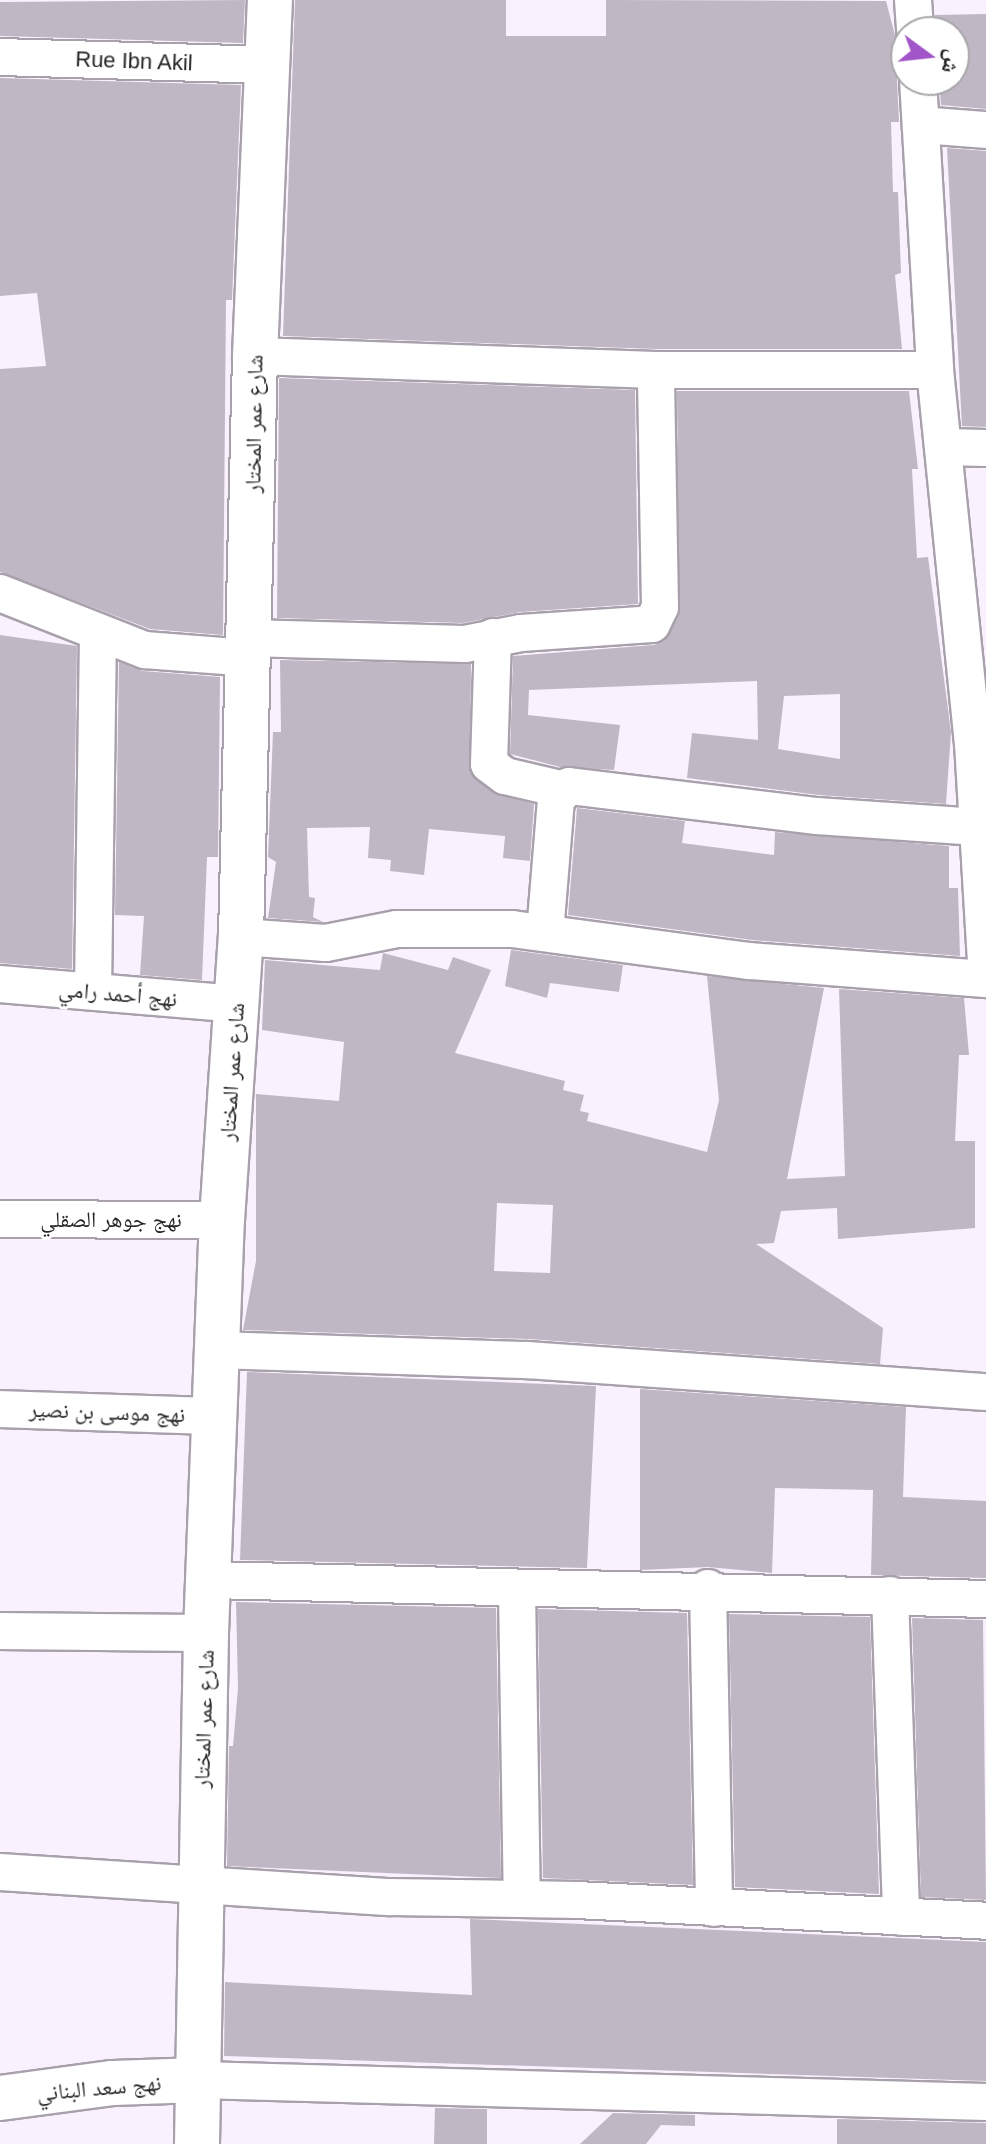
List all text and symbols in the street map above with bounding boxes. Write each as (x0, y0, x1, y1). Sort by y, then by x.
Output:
north arrow (890, 16, 970, 96)
street label: Rue Ibn Akil (74, 46, 194, 76)
text: ش (937, 47, 967, 76)
street label: شارع عمر المختار (240, 354, 268, 494)
street label: نهج أحمد رامي (58, 976, 178, 1012)
street label: شارع عمر المختار (214, 1002, 250, 1142)
street label: نهج جوهر الصقلي (40, 1207, 182, 1233)
street label: نهج موسى بن نصير (28, 1396, 186, 1428)
street label: شارع عمر المختار (188, 1649, 220, 1789)
street label: نهج سعد البناني (36, 2069, 162, 2107)

